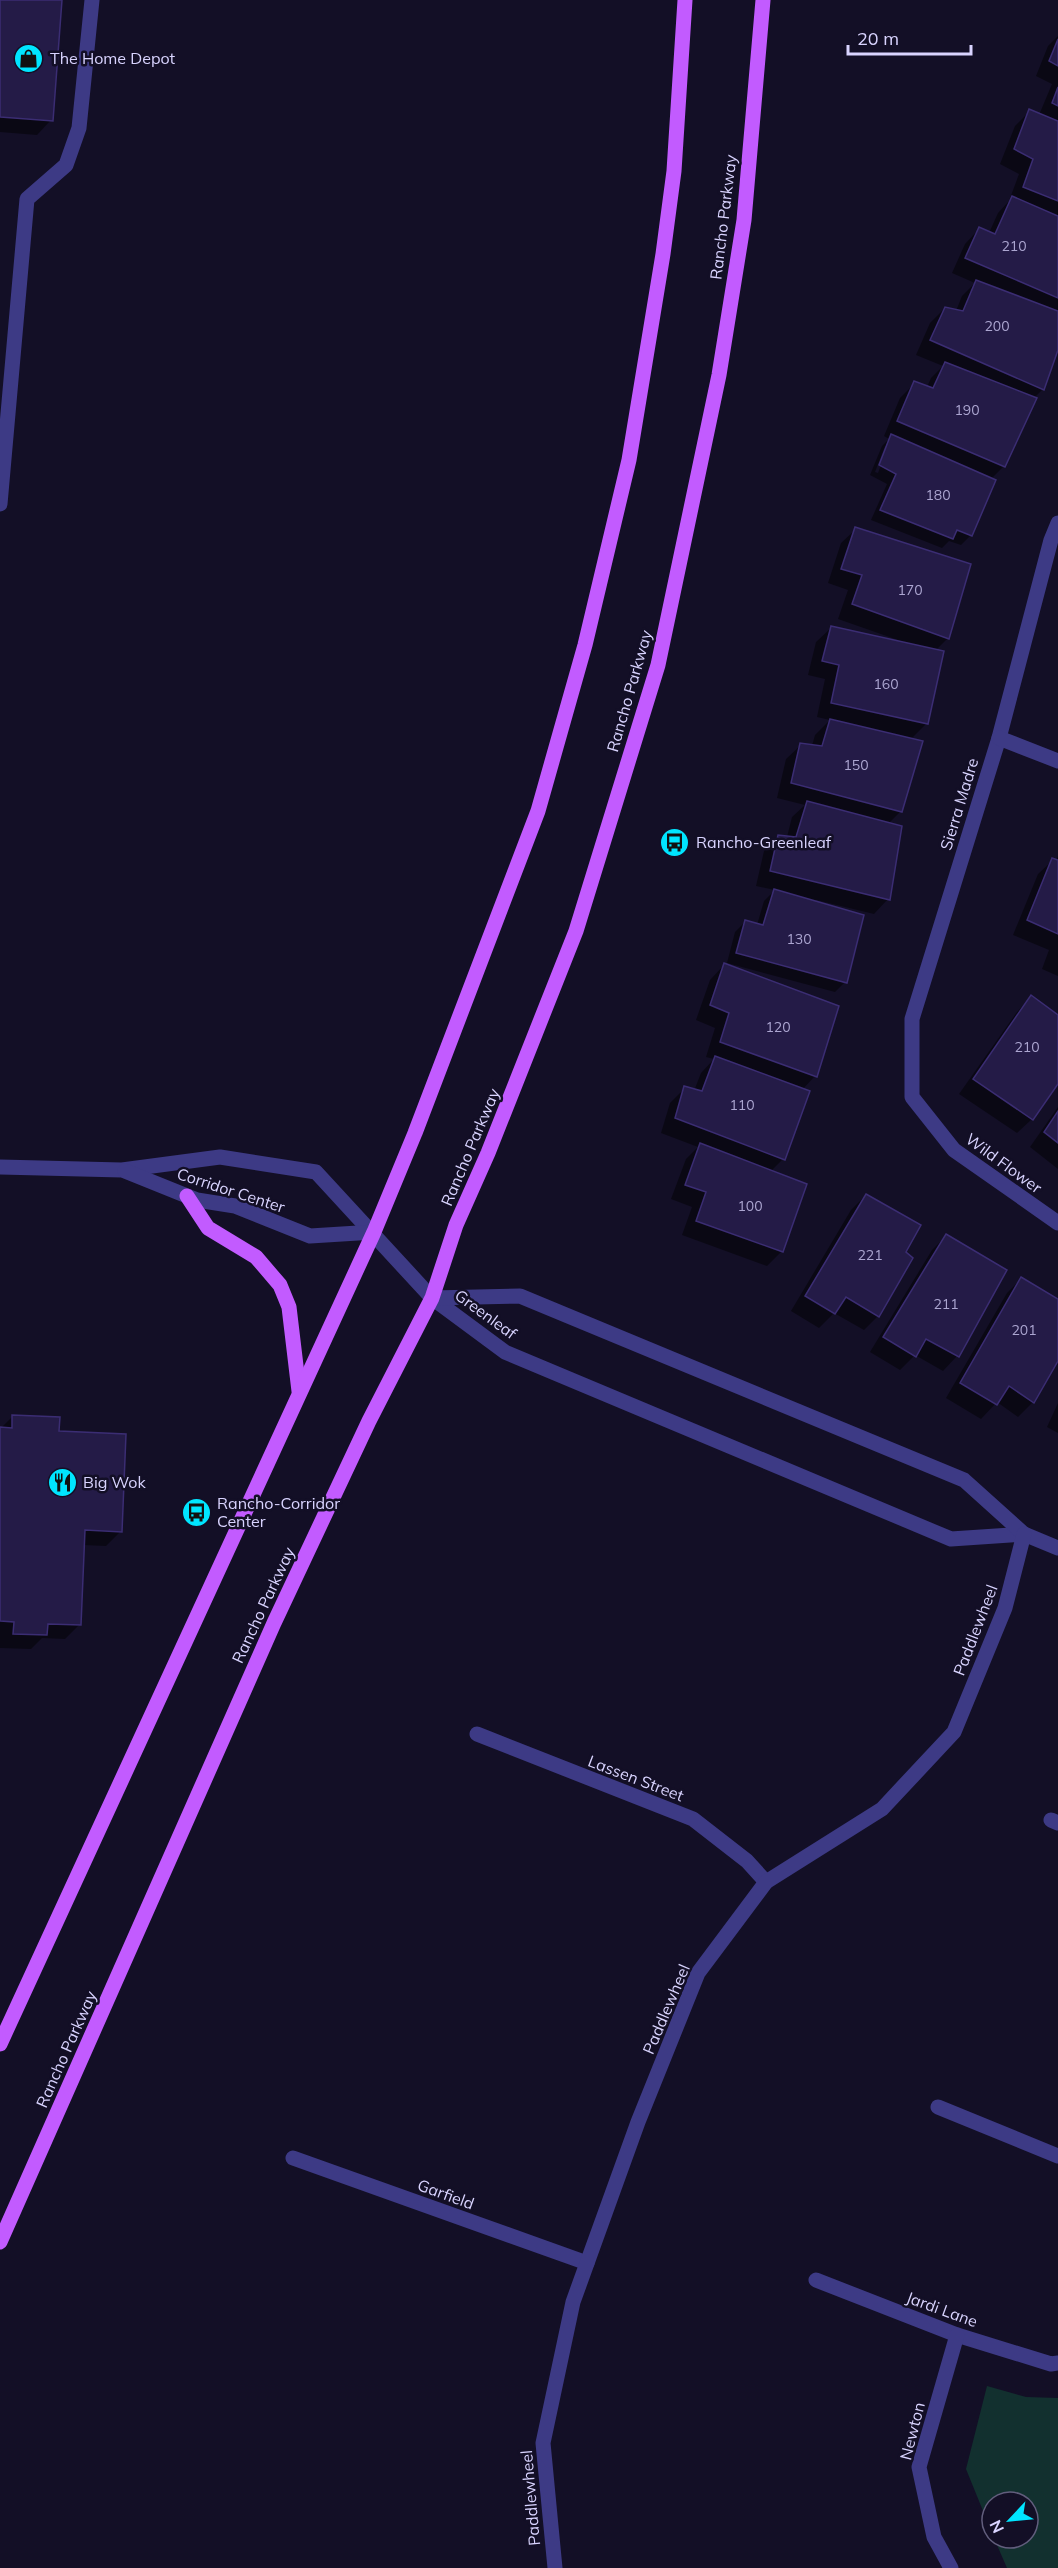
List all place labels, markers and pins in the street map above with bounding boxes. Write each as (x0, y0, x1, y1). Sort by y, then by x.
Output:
shop icon: The Home Depot (13, 42, 45, 74)
place label: The Home Depot (50, 48, 176, 68)
bus stop icon: Rancho-Greenleaf (659, 826, 691, 858)
place label: Rancho-Greenleaf (696, 832, 832, 852)
restaurant icon: Big Wok (46, 1466, 78, 1498)
place label: Big Wok (83, 1472, 146, 1492)
place label: Rancho-Corridor Center (217, 1493, 340, 1531)
bus stop icon: Rancho-Corridor Center (180, 1496, 212, 1528)

